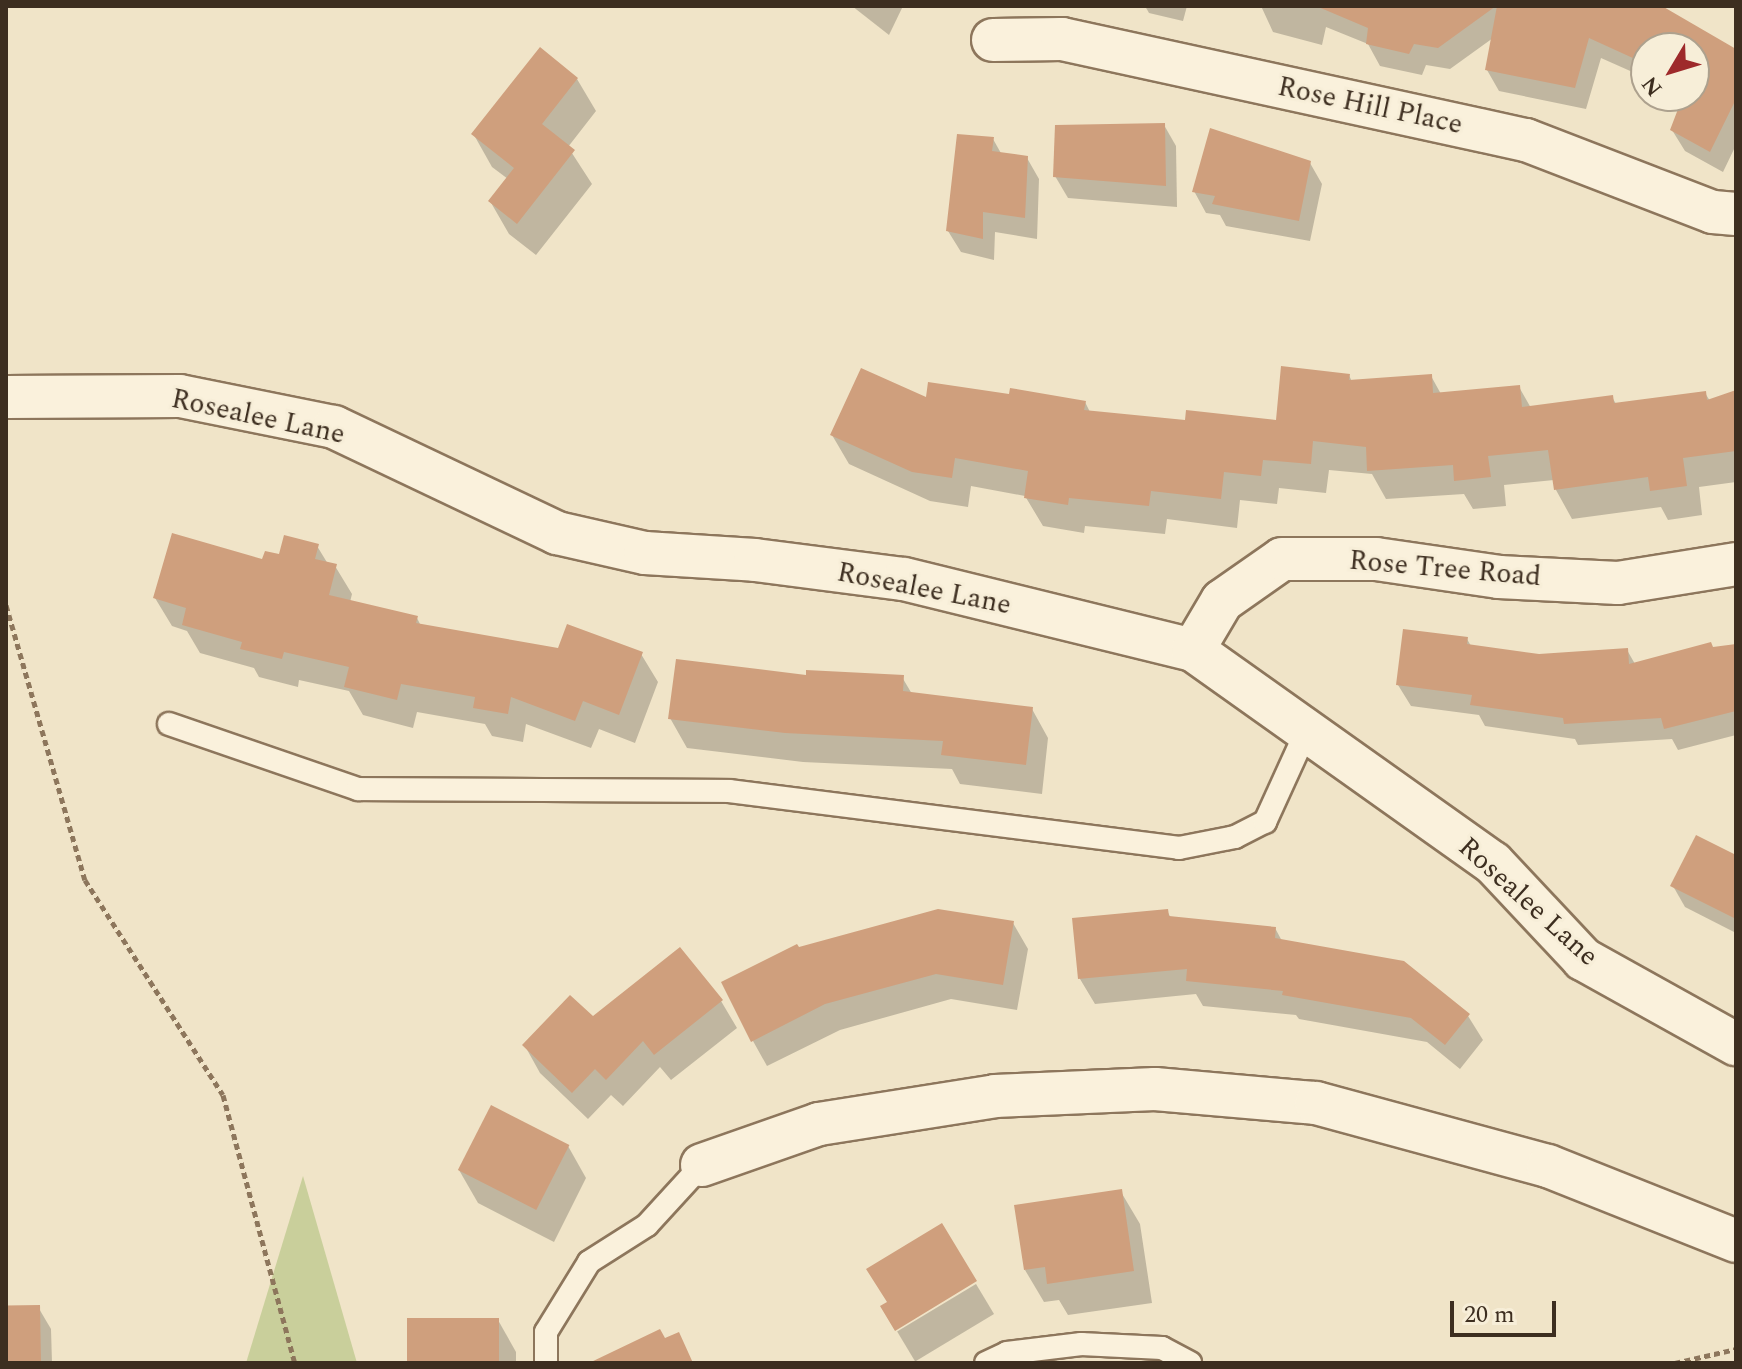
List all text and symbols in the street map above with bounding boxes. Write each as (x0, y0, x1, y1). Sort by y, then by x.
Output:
north arrow (1630, 32, 1710, 112)
text: N (1634, 69, 1671, 103)
street label: Rose Hill Place (1275, 70, 1465, 142)
street label: Rosealee Lane (168, 382, 348, 452)
street label: Rose Tree Road (1348, 544, 1542, 594)
street label: Rosealee Lane (834, 556, 1014, 622)
street label: Rosealee Lane (1451, 830, 1605, 974)
scale bar (1454, 1285, 1560, 1335)
text: 20 m (1464, 1297, 1515, 1333)

